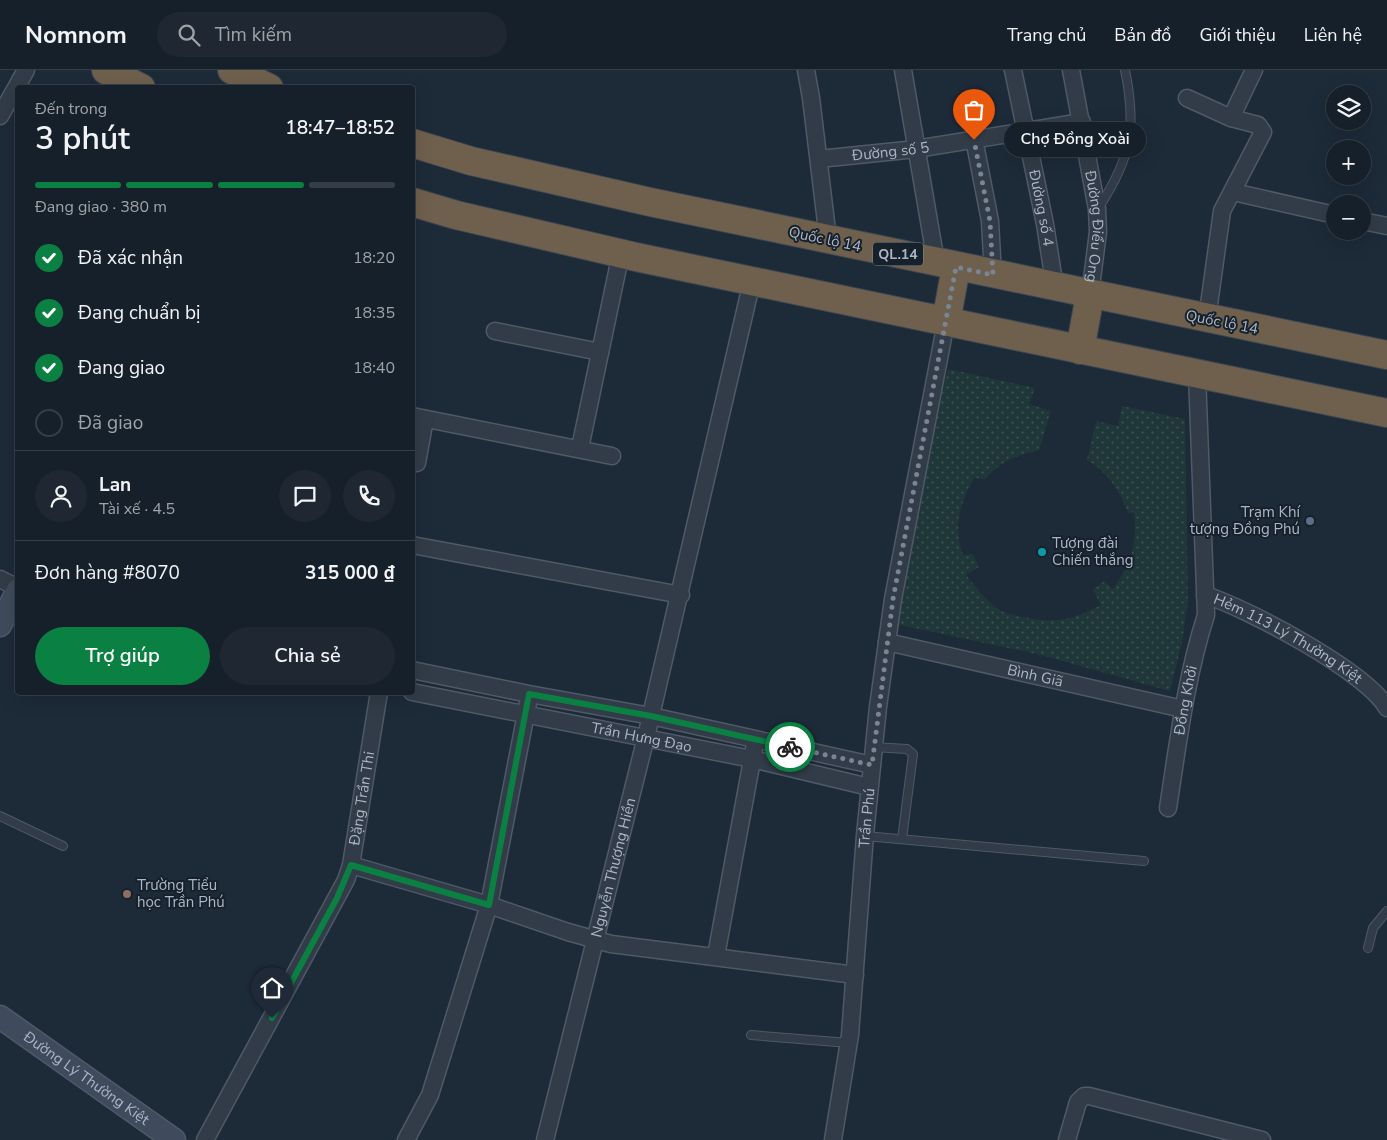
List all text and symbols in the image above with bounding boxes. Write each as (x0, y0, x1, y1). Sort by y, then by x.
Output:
search box (157, 12, 507, 57)
text: Nomnom (25, 19, 127, 51)
icon: search (175, 21, 203, 49)
text: Tìm kiếm (215, 22, 292, 48)
text: Trang chủ (1007, 23, 1086, 47)
text: Bản đồ (1114, 23, 1171, 47)
text: Giới thiệu (1199, 23, 1276, 47)
text: Liên hệ (1304, 23, 1362, 47)
map controls (1326, 85, 1371, 240)
button: layers (1326, 85, 1371, 130)
pin (953, 89, 995, 140)
icon: bag (960, 96, 988, 124)
text: Đến trong (35, 98, 107, 120)
text: 18:47–18:52 (285, 115, 395, 141)
text: 3 phút (35, 117, 130, 160)
callout: Chợ Đồng Xoài (1004, 122, 1146, 158)
text: Chợ Đồng Xoài (1020, 128, 1130, 150)
street label: Đường số 5 (850, 137, 931, 166)
button: + (1326, 140, 1371, 185)
street label: Đường số 4 (1024, 167, 1058, 248)
street label: Đường Điểu Ong (1080, 168, 1108, 284)
button: − (1326, 195, 1371, 240)
text: Đang giao · 380 m (35, 196, 167, 218)
street label: Quốc lộ 14 (787, 222, 863, 256)
road number: QL.14 (873, 242, 923, 265)
icon: check (35, 244, 63, 272)
text: Đã xác nhận (78, 245, 183, 271)
text: 18:20 (353, 247, 395, 269)
icon: check (35, 299, 63, 327)
text: Đang chuẩn bị (78, 300, 200, 326)
text: 18:35 (353, 302, 395, 324)
street label: Quốc lộ 14 (1184, 305, 1260, 339)
icon: check (35, 354, 63, 382)
text: Đang giao (78, 355, 165, 381)
text: 18:40 (353, 357, 395, 379)
text: Đã giao (78, 410, 143, 436)
button: person (35, 470, 87, 522)
button: chat (279, 470, 331, 522)
button: phone (343, 470, 395, 522)
text: Lan (99, 472, 131, 498)
text: Tài xế · 4.5 (99, 498, 175, 520)
place label: Trạm Khí tượng Đồng Phú (1190, 502, 1302, 539)
marker: Trạm Khí tượng Đồng Phú (1304, 515, 1316, 527)
place label: Tượng đài Chiến thắng (1052, 533, 1133, 570)
marker: Tượng đài Chiến thắng (1036, 546, 1048, 558)
text: Đơn hàng #8070 (35, 560, 180, 586)
text: 315 000 ₫ (305, 560, 395, 586)
street label: Hẻm 113 Lý Thường Kiệt (1211, 589, 1367, 689)
button: Trợ giúp (35, 627, 210, 685)
button: Chia sẻ (220, 627, 395, 685)
street label: Bình Giã (1005, 660, 1065, 692)
street label: Đồng Khởi (1169, 664, 1202, 738)
street label: Trần Hưng Đạo (590, 718, 694, 757)
courier (765, 722, 815, 772)
icon: bike (776, 733, 804, 761)
street label: Đặng Trần Thi (344, 750, 379, 848)
street label: Trần Phú (854, 787, 880, 849)
street label: Nguyễn Thượng Hiền (586, 796, 640, 939)
place label: Trường Tiểu học Trần Phú (137, 875, 225, 912)
marker: Trường Tiểu học Trần Phú (121, 888, 133, 900)
pin (251, 967, 293, 1018)
icon: home (258, 974, 286, 1002)
street label: Đường Lý Thường Kiệt (19, 1026, 154, 1130)

